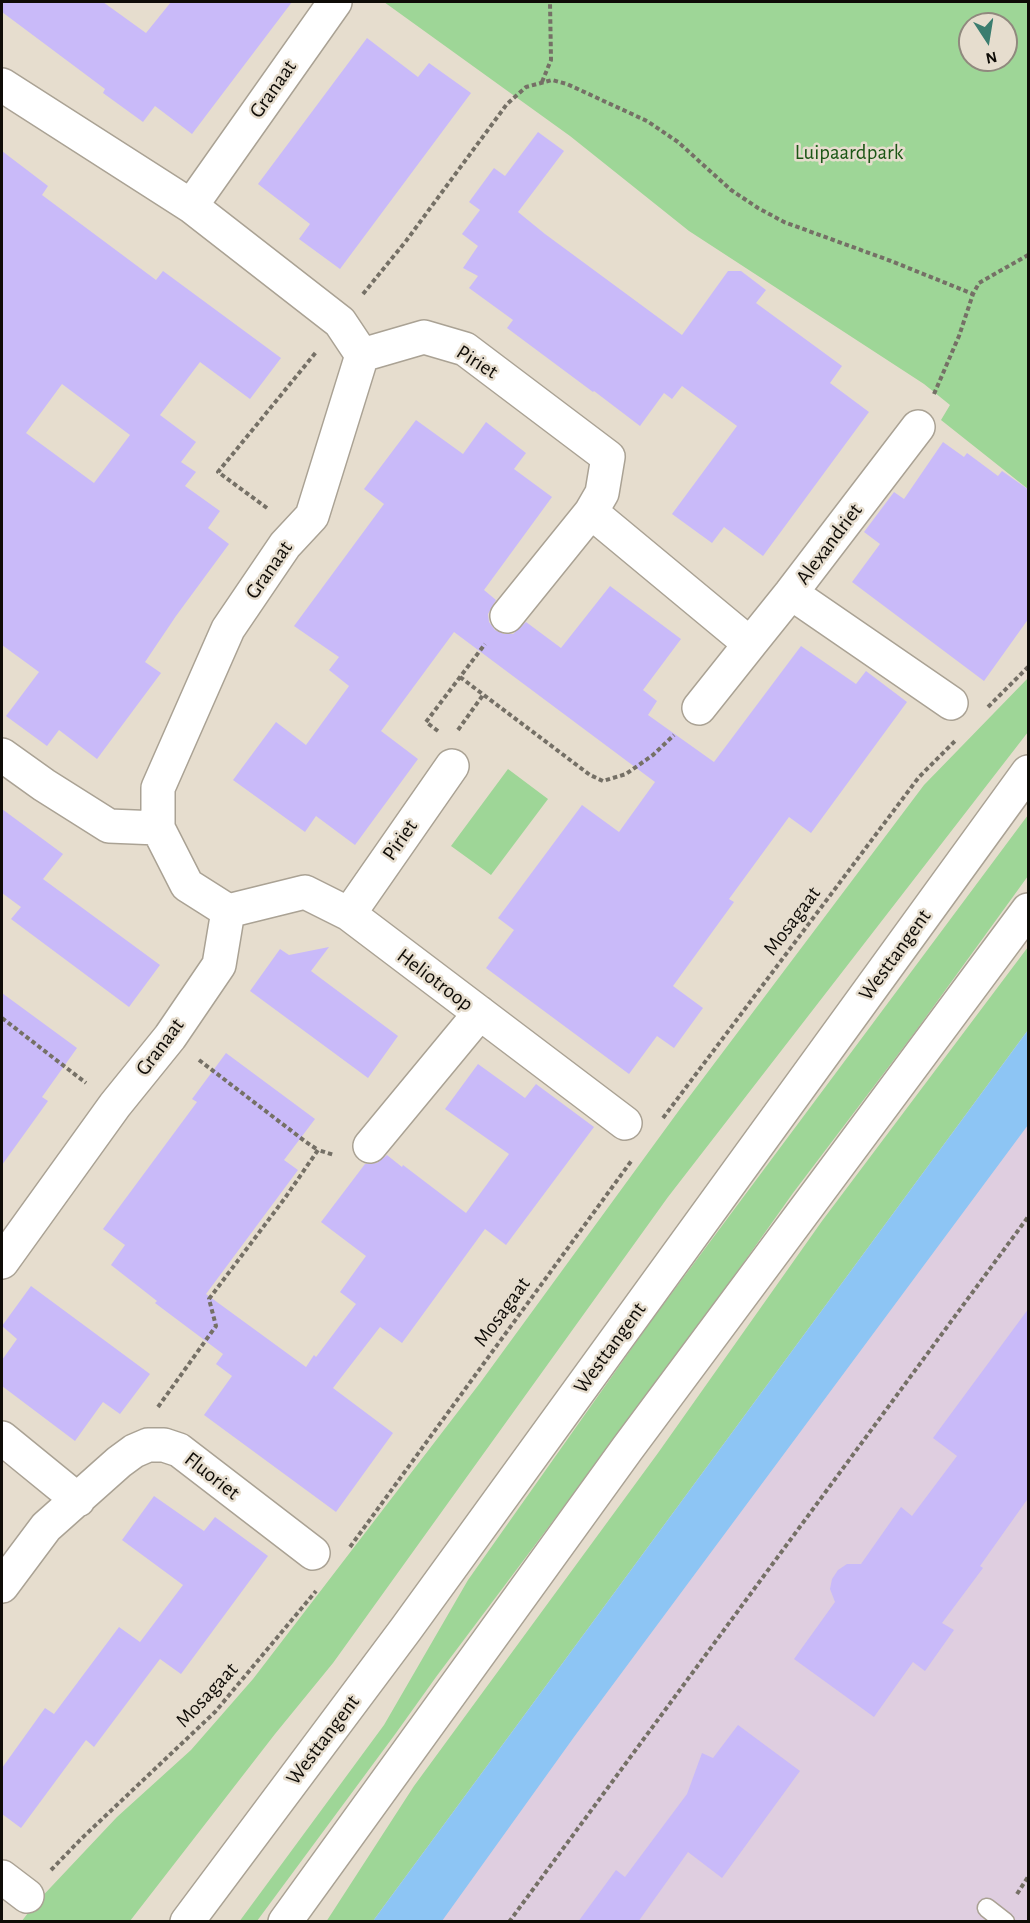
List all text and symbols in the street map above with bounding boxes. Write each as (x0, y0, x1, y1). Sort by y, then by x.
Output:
north arrow (958, 12, 1018, 72)
text: N (984, 49, 998, 67)
street label: Granaat (244, 55, 302, 123)
park label: Luipaardpark (795, 140, 903, 166)
street label: Piriet (452, 340, 502, 384)
street label: Alexandriet (790, 498, 868, 590)
street label: Granaat (240, 536, 298, 604)
street label: Piriet (377, 815, 423, 865)
street label: Mosagaat (758, 881, 826, 961)
street label: Westtangent (854, 905, 936, 1005)
street label: Heliotroop (392, 943, 478, 1017)
street label: Granaat (130, 1013, 190, 1081)
street label: Mosagaat (468, 1272, 536, 1352)
street label: Westtangent (569, 1298, 651, 1398)
street label: Fluoriet (179, 1447, 245, 1505)
street label: Mosagaat (171, 1657, 243, 1733)
street label: Westtangent (281, 1690, 365, 1790)

